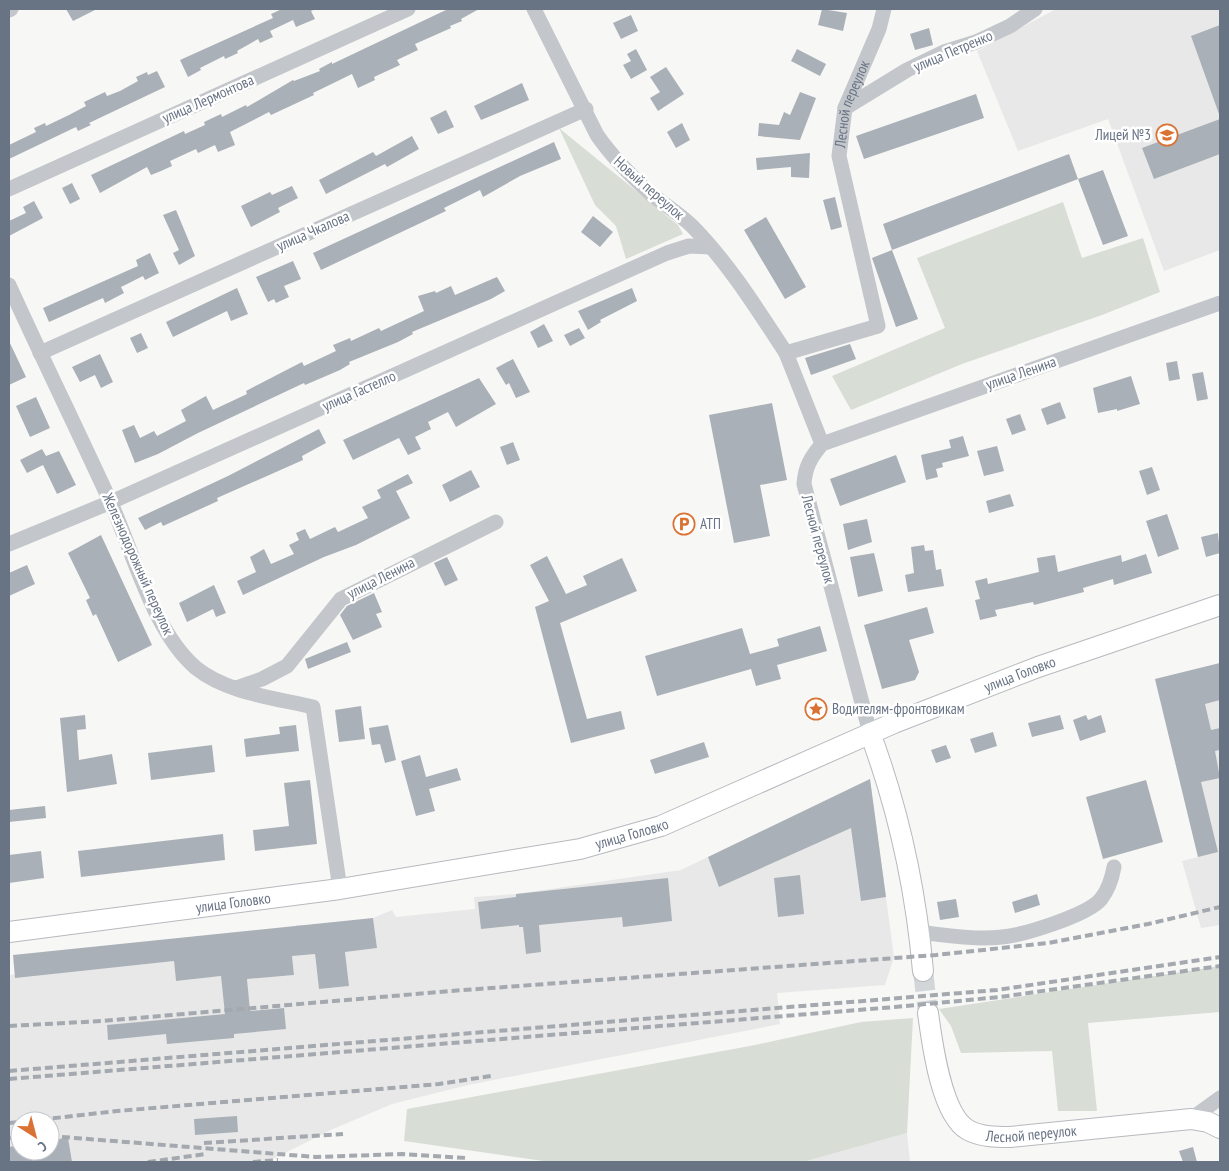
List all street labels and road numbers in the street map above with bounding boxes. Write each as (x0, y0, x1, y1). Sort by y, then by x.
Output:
street label: улица Петренко (910, 25, 995, 76)
street label: Лесной переулок (830, 57, 873, 150)
street label: улица Лермонтова (159, 70, 257, 127)
street label: Новый переулок (610, 152, 689, 224)
street label: улица Чкалова (273, 206, 352, 255)
street label: улица Ленина (983, 352, 1059, 393)
street label: улица Гастелло (319, 366, 398, 415)
street label: Железнодорожный переулок (98, 489, 178, 638)
street label: Лесной переулок (797, 492, 839, 585)
street label: улица Ленина (344, 552, 418, 603)
street label: улица Головко (981, 652, 1058, 696)
street label: улица Головко (593, 814, 671, 853)
street label: улица Головко (194, 888, 272, 917)
street label: Лесной переулок (984, 1120, 1078, 1146)

